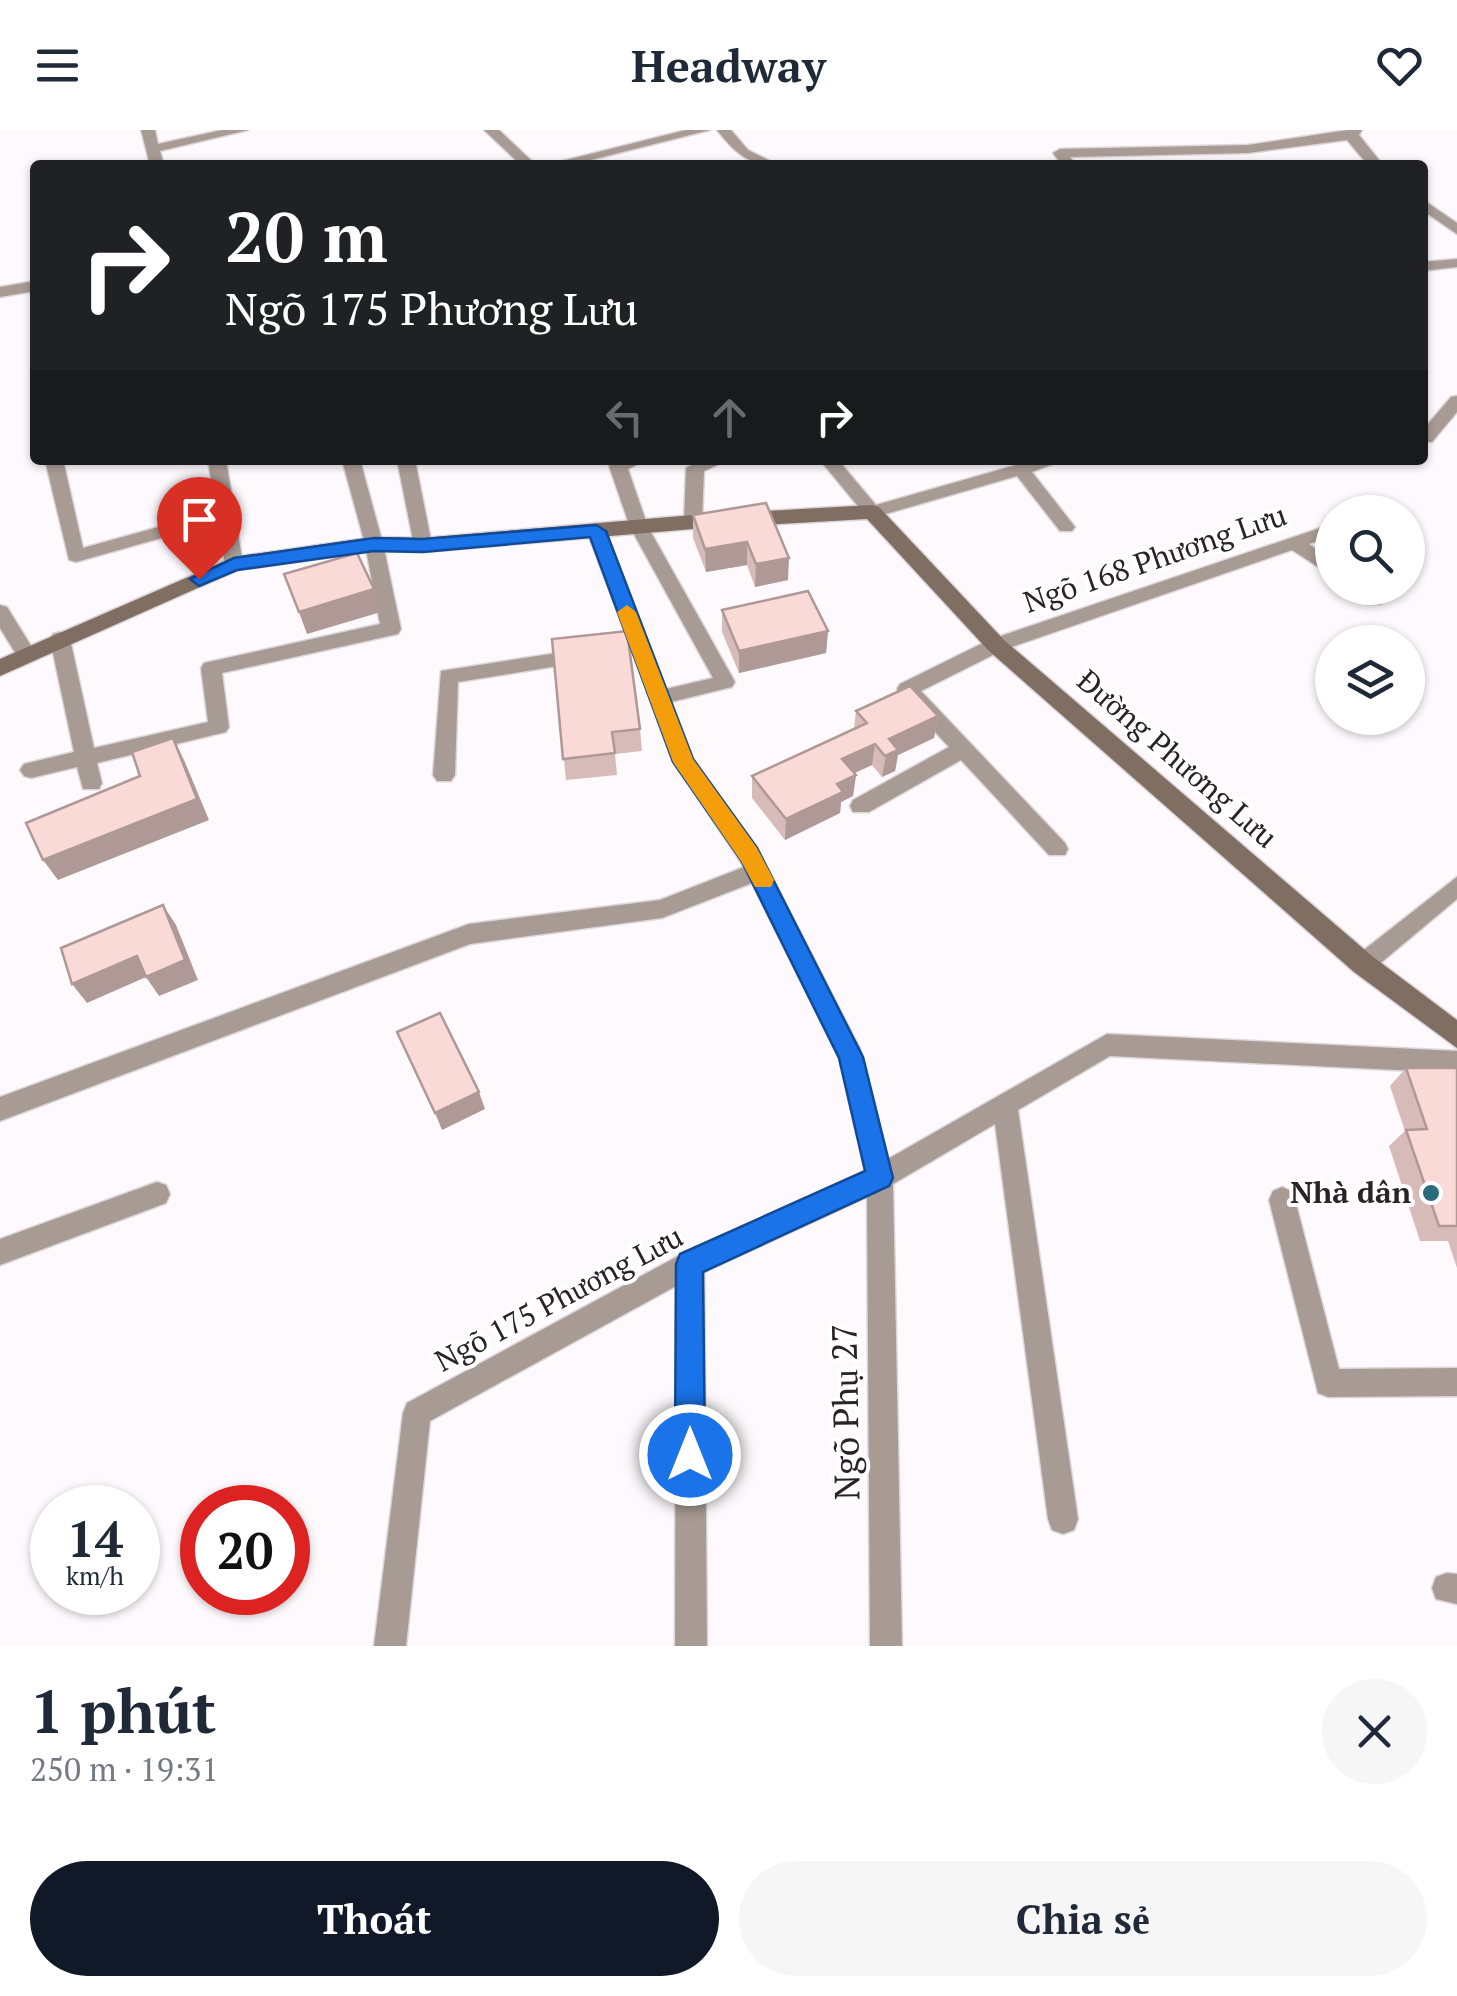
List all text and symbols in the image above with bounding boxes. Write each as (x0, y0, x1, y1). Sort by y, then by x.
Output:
text: Headway (631, 35, 826, 95)
icon: menu (30, 38, 85, 93)
icon: heart (1372, 38, 1427, 93)
text: 20 m (225, 189, 388, 282)
icon: right (60, 200, 190, 330)
text: Ngõ 175 Phương Lưu (225, 278, 638, 338)
icon: left (597, 390, 652, 445)
icon: ahead (702, 390, 757, 445)
icon: right (807, 390, 862, 445)
pin (157, 477, 242, 580)
icon: arrive (172, 492, 227, 547)
street label: Ngõ 168 Phương Lưu (1018, 494, 1291, 622)
map controls (1315, 495, 1425, 735)
button: search (1315, 495, 1425, 605)
button: layers (1315, 625, 1425, 735)
street label: Đường Phương Lưu (1069, 660, 1286, 856)
place label: Nhà dân (1290, 1172, 1411, 1212)
marker: Nhà dân (1420, 1182, 1442, 1204)
street label: Ngõ 175 Phương Lưu (428, 1216, 689, 1380)
street label: Ngõ Phụ 27 (820, 1323, 870, 1501)
position arrow (638, 1403, 742, 1507)
speed limit sign: 20 (180, 1485, 310, 1615)
text: 14 (67, 1505, 123, 1571)
text: km/h (66, 1559, 124, 1592)
text: 1 phút (30, 1671, 216, 1750)
button: close (1322, 1679, 1427, 1784)
text: 250 m · 19:31 (30, 1748, 218, 1790)
button: Thoát (30, 1861, 719, 1976)
button: Chia sẻ (739, 1861, 1427, 1976)

